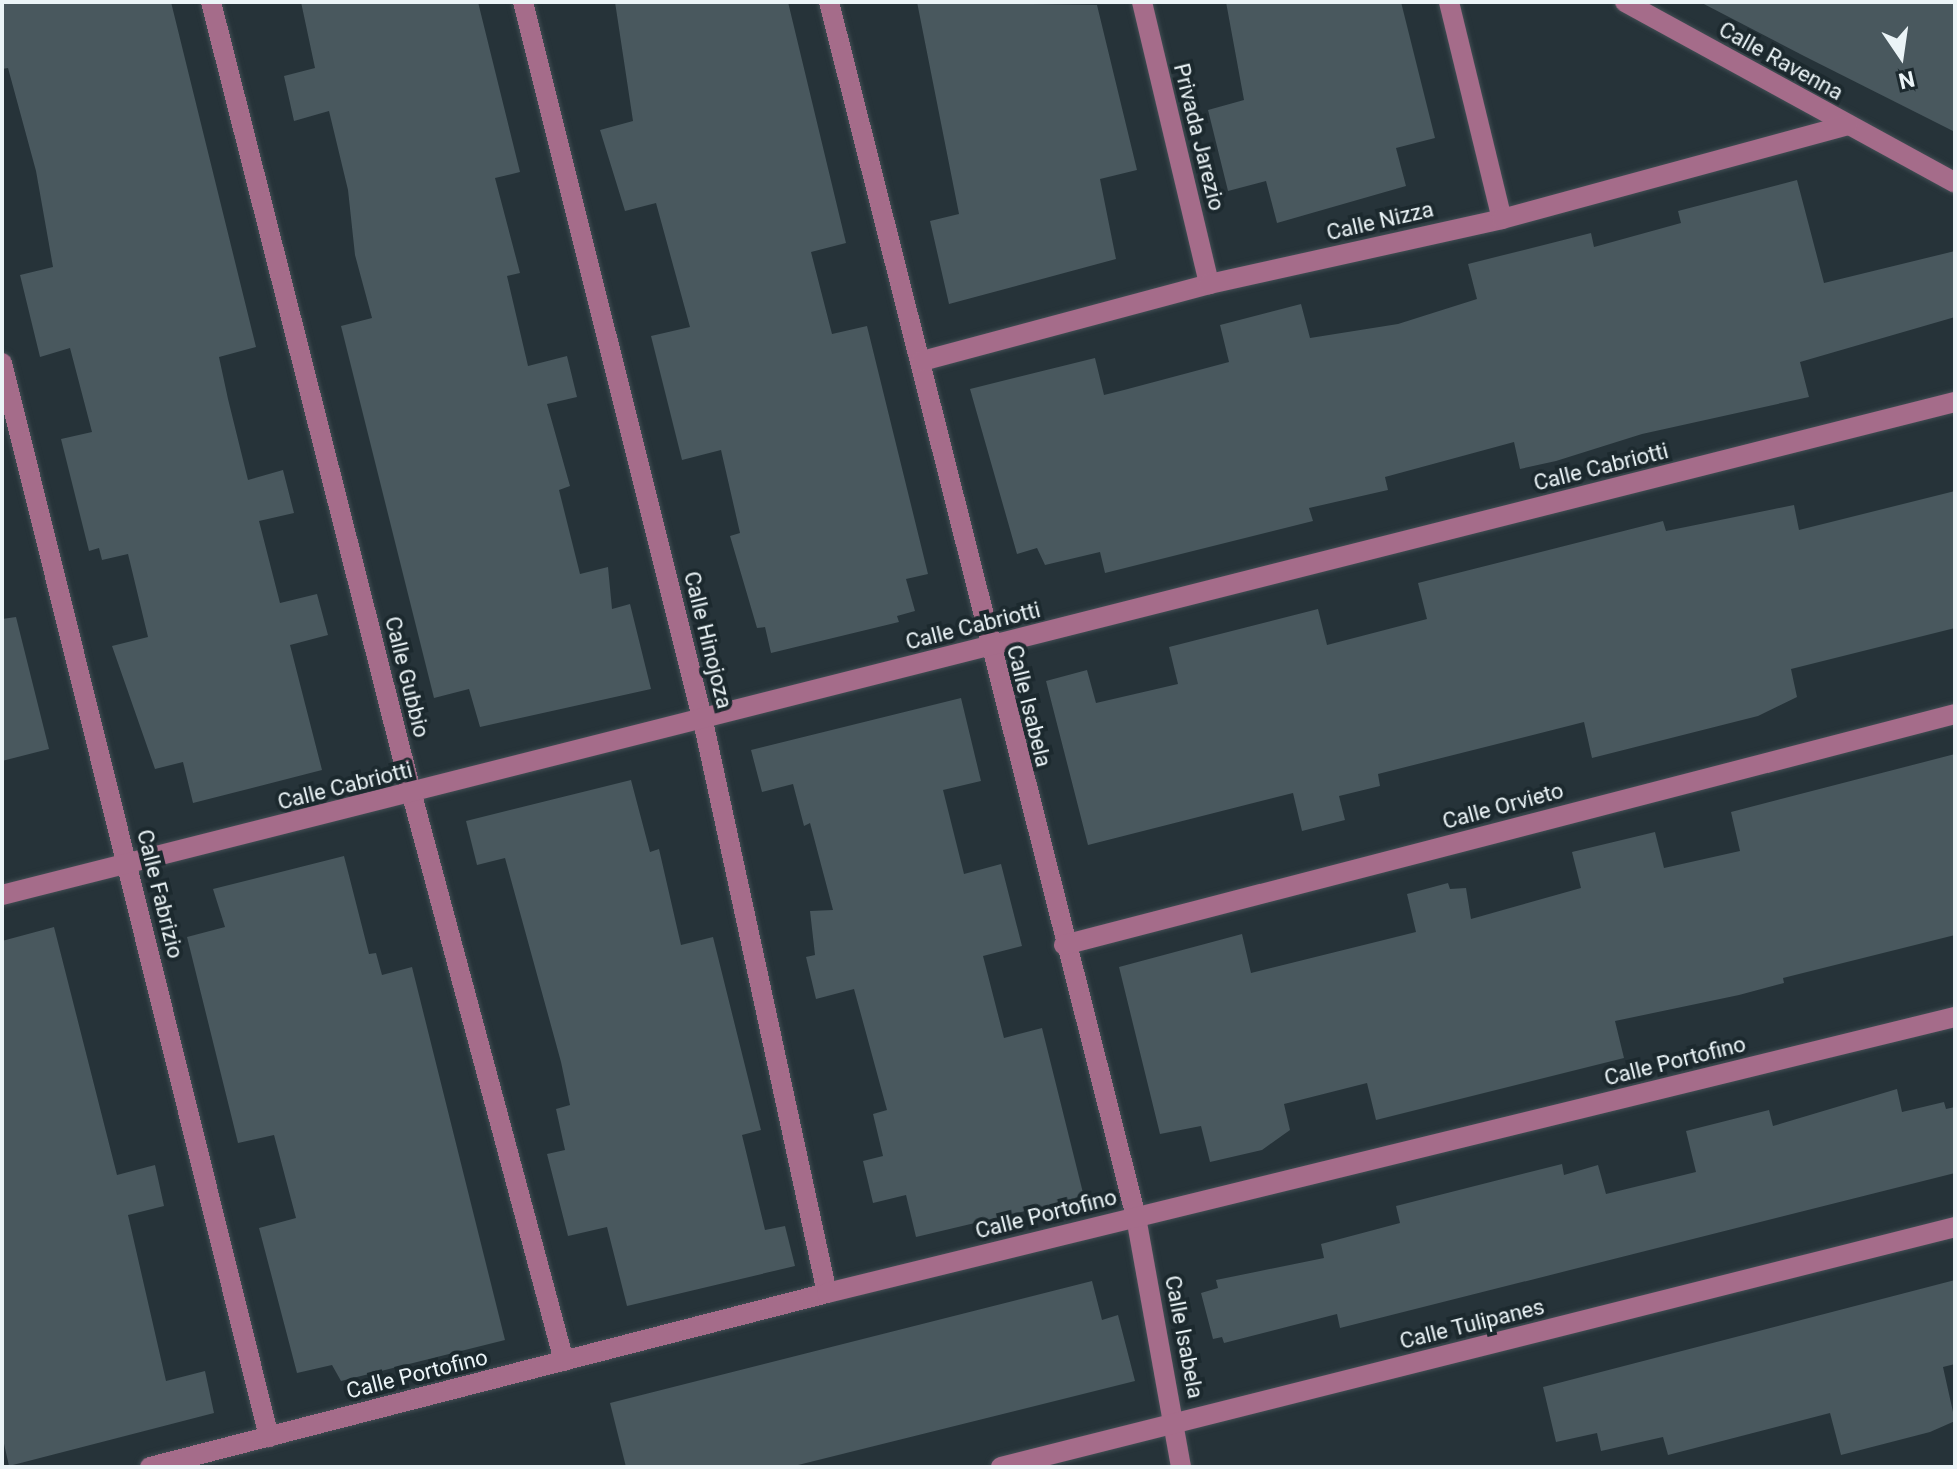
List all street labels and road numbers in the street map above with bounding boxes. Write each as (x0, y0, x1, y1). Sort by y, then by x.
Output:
street label: Calle Ravenna (1714, 16, 1848, 106)
street label: Privada Jarezio (1168, 61, 1230, 213)
street label: Calle Nizza (1324, 196, 1436, 246)
street label: Calle Cabriotti (1531, 438, 1671, 496)
street label: Calle Hinojoza (678, 569, 738, 711)
street label: Calle Cabriotti (903, 597, 1043, 655)
street label: Calle Gubbio (379, 614, 435, 740)
street label: Calle Isabela (1001, 642, 1057, 770)
street label: Calle Cabriotti (275, 757, 415, 815)
street label: Calle Orvieto (1440, 777, 1566, 835)
street label: Calle Fabrizio (131, 827, 189, 961)
street label: Calle Portofino (1602, 1031, 1748, 1091)
street label: Calle Portofino (973, 1184, 1119, 1244)
street label: Calle Isabela (1159, 1273, 1209, 1401)
street label: Calle Tulipanes (1397, 1293, 1547, 1355)
street label: Calle Portofino (344, 1344, 490, 1404)

